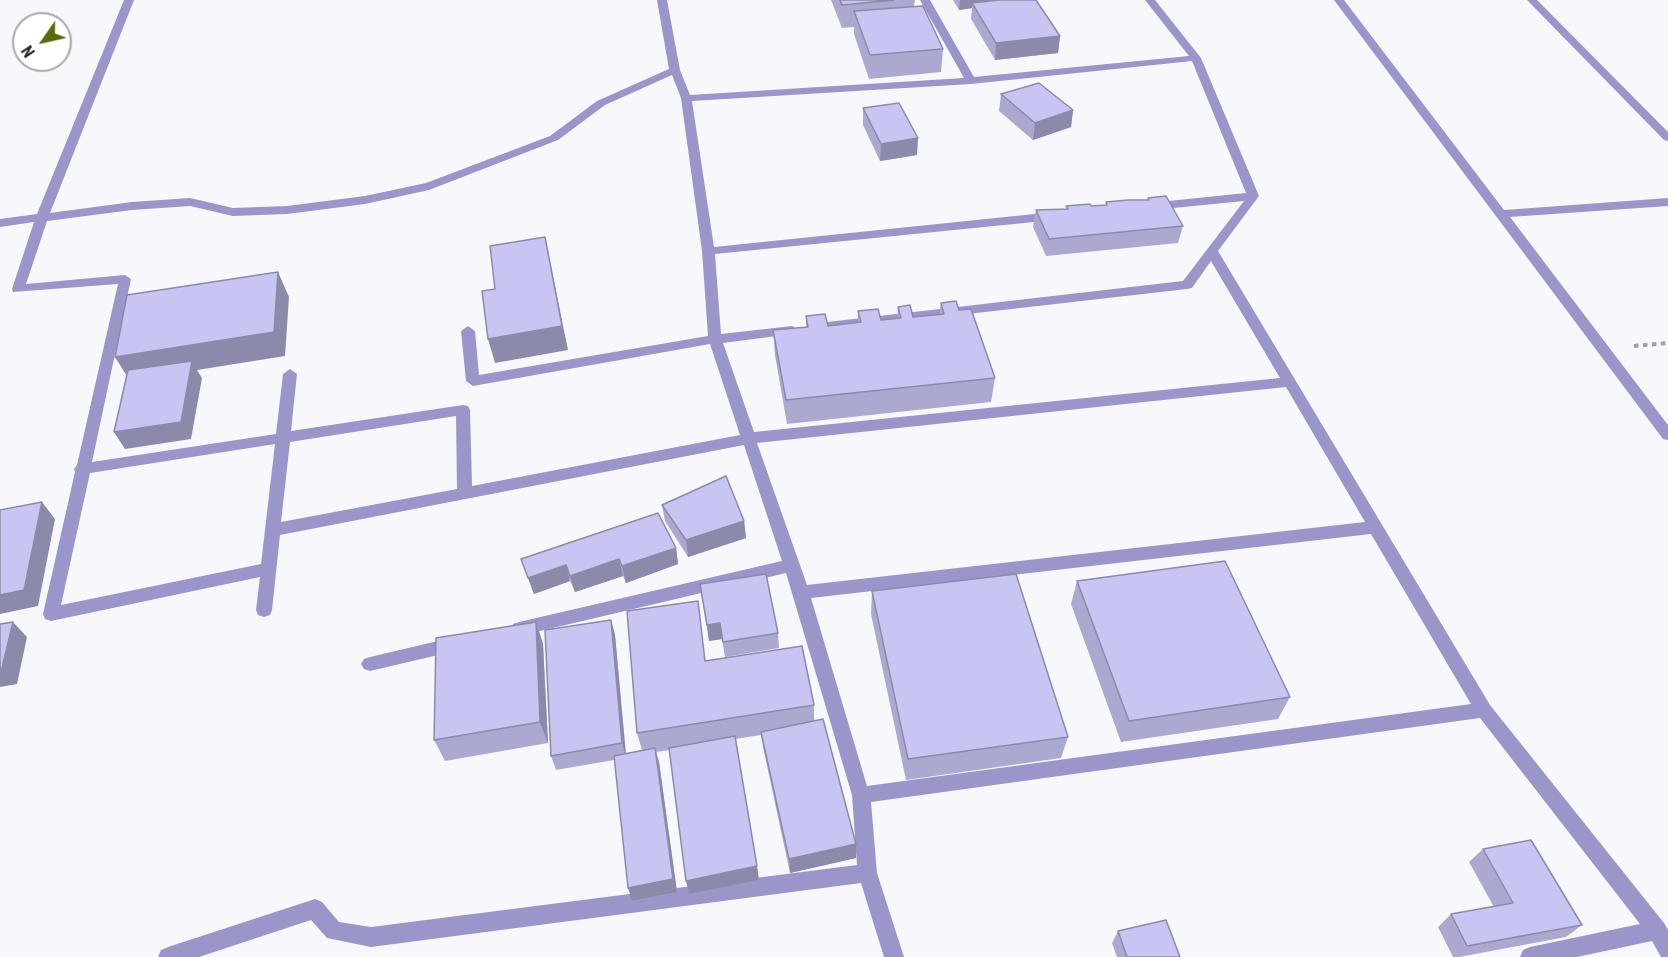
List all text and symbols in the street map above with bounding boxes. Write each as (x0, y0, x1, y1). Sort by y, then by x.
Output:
north arrow (12, 12, 72, 72)
text: N (18, 42, 39, 61)

